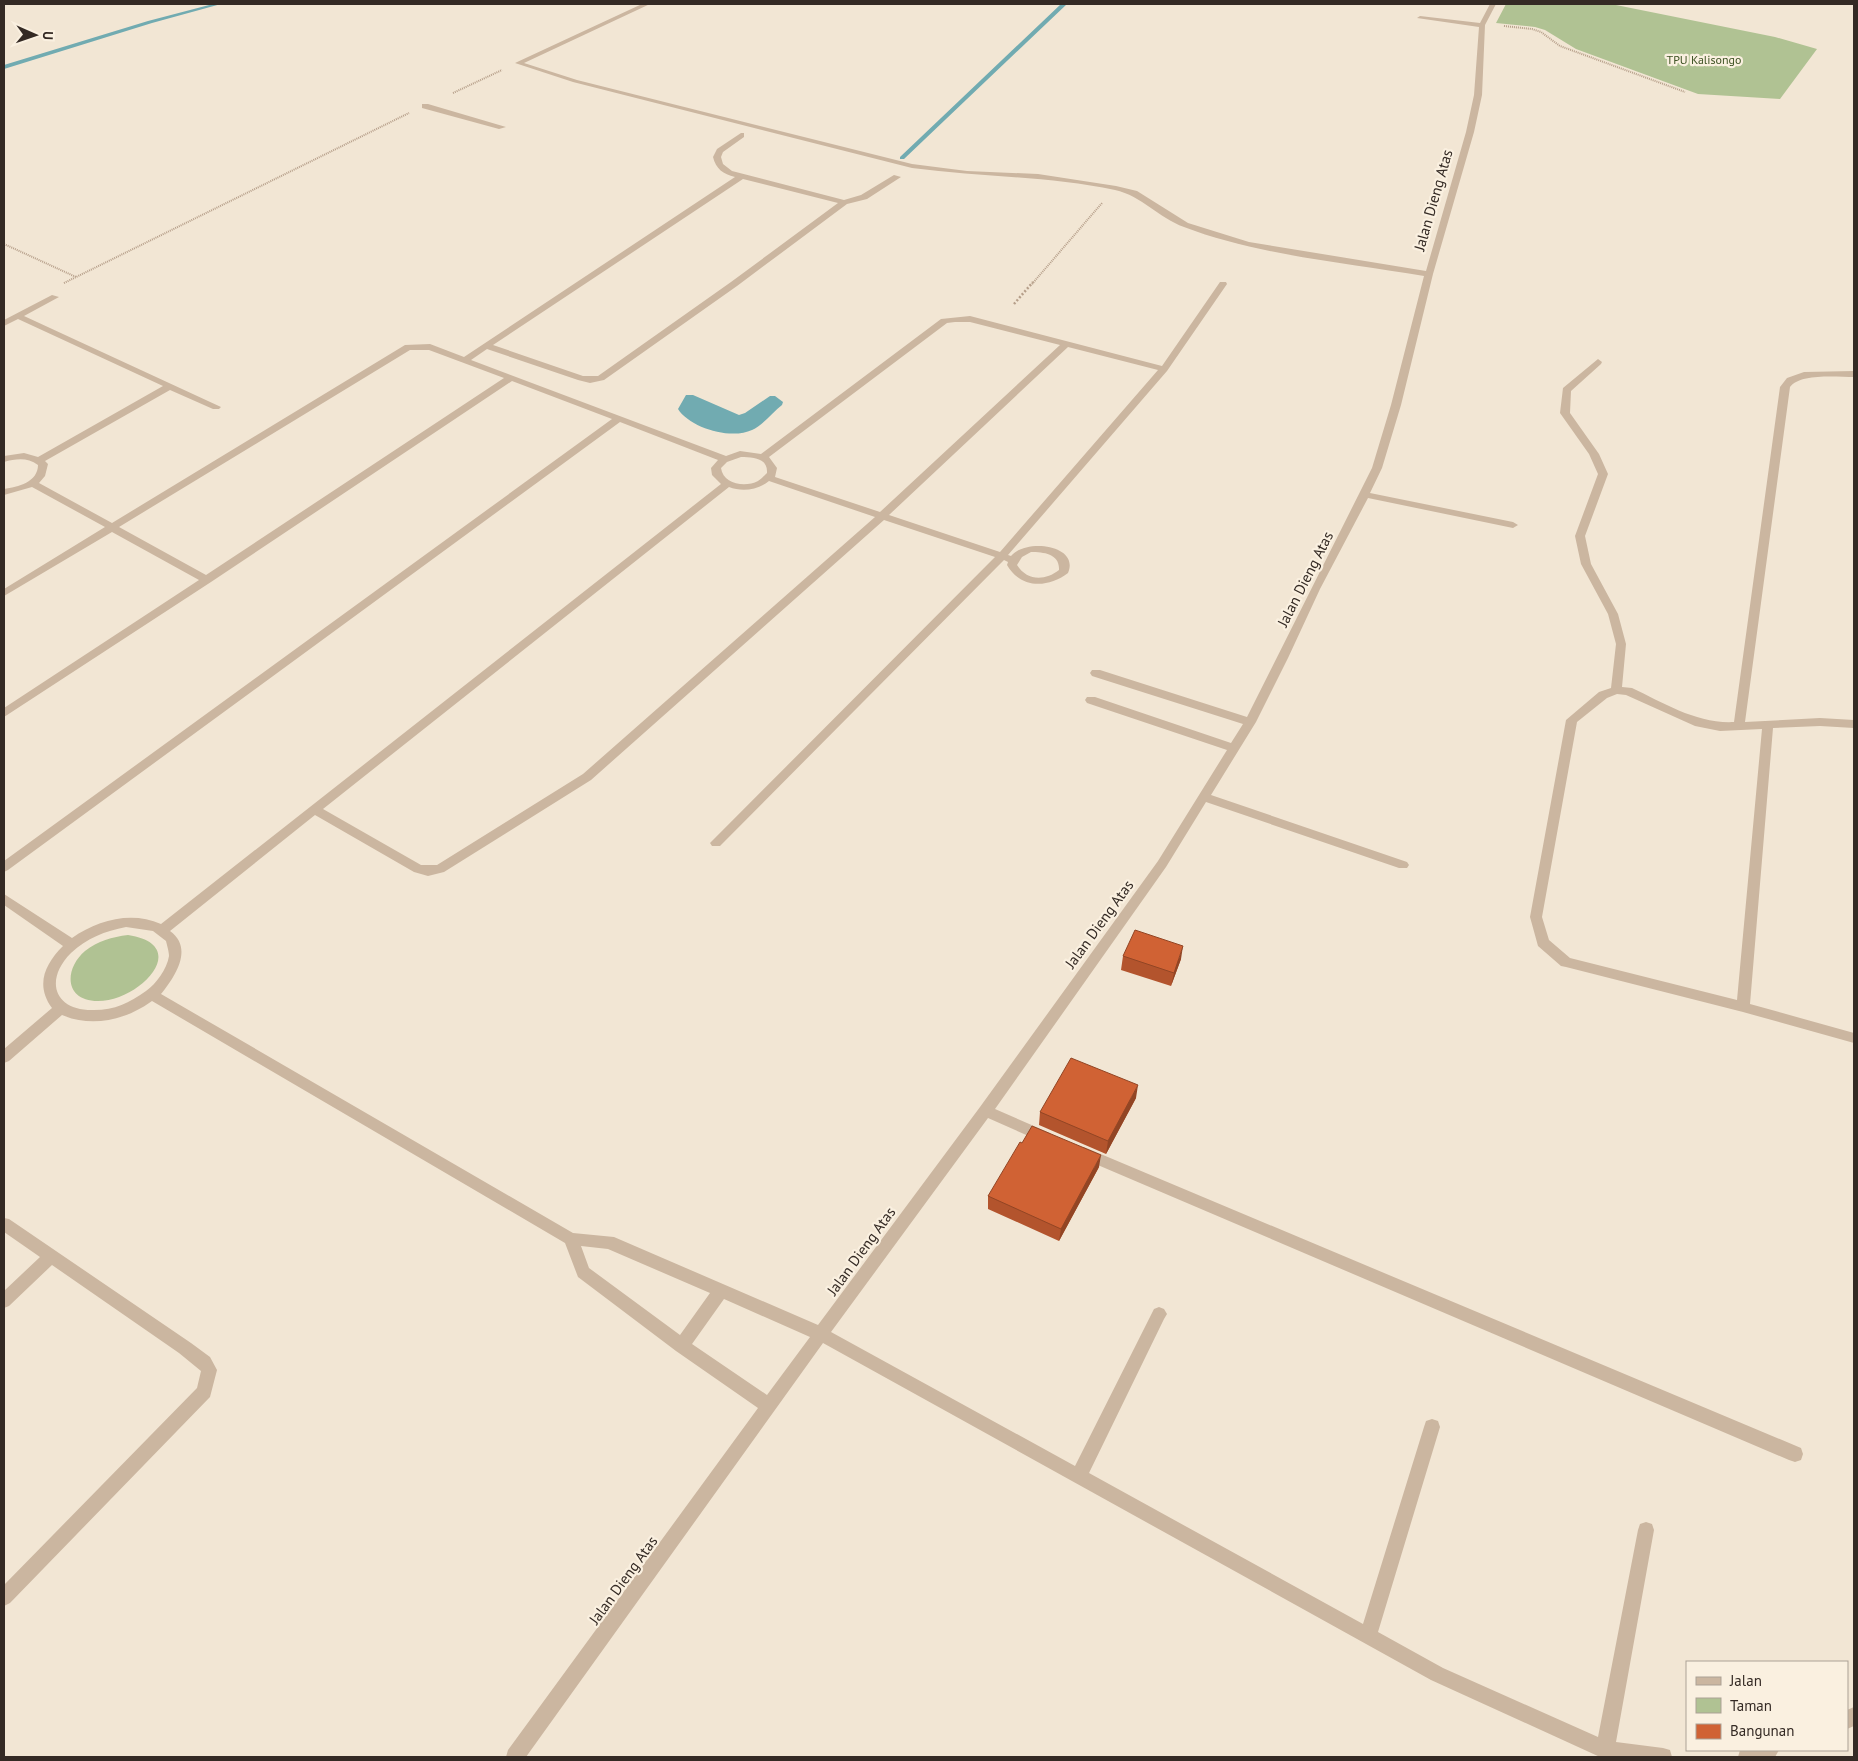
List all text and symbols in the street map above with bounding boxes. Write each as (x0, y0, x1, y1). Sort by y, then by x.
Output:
north arrow (10, 10, 60, 60)
text: U (39, 31, 57, 40)
park label: TPU Kalisongo (1667, 52, 1741, 67)
street label: Jalan Dieng Atas (1409, 147, 1457, 254)
street label: Jalan Dieng Atas (1272, 528, 1337, 631)
street label: Jalan Dieng Atas (1060, 876, 1137, 973)
street label: Jalan Dieng Atas (822, 1203, 899, 1300)
street label: Jalan Dieng Atas (584, 1532, 661, 1629)
legend (1686, 1661, 1848, 1751)
text: Jalan (1729, 1671, 1762, 1690)
text: Taman (1730, 1696, 1772, 1715)
text: Bangunan (1730, 1721, 1794, 1740)

